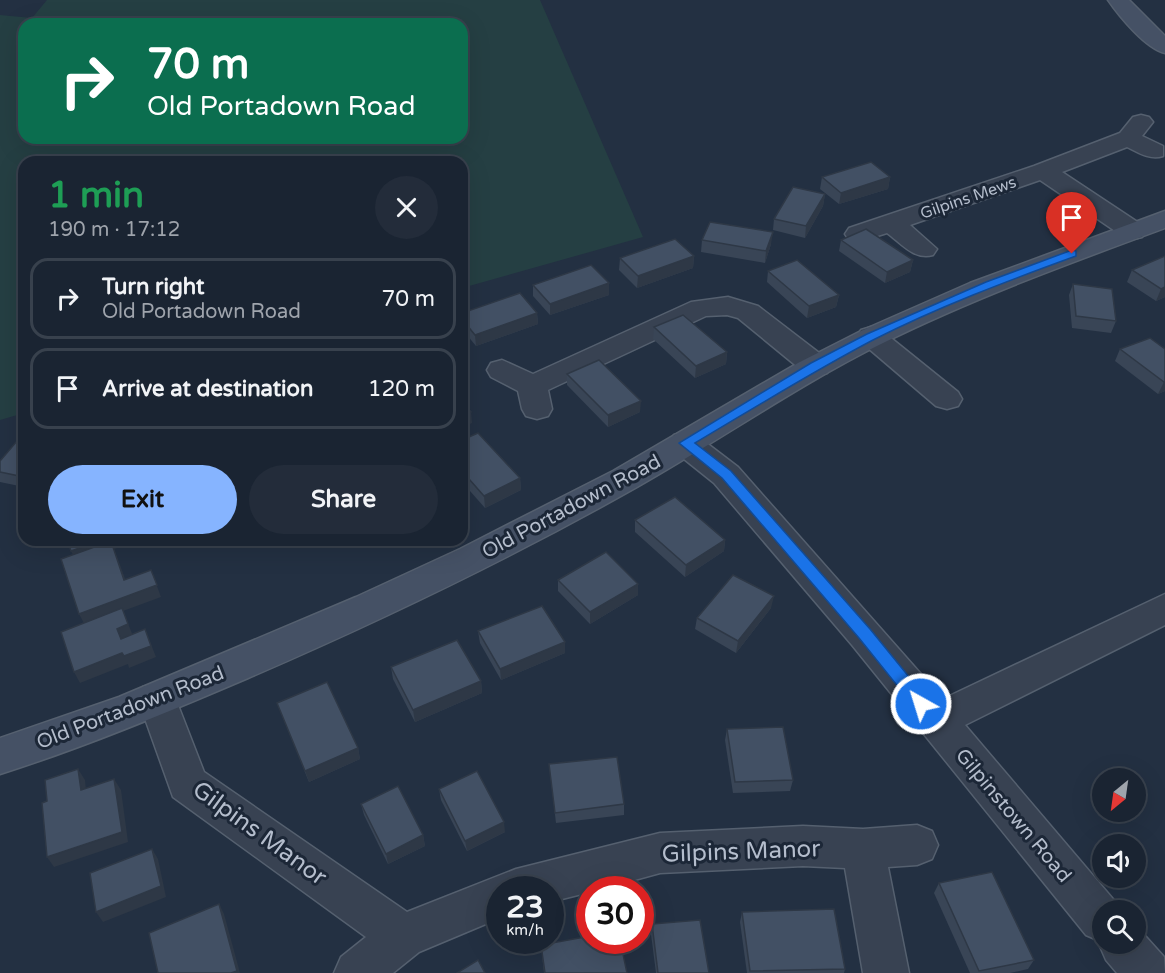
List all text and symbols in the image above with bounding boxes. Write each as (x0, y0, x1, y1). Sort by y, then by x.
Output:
text: 70 m (147, 39, 249, 90)
icon: right (48, 42, 126, 120)
text: Old Portadown Road (147, 90, 415, 123)
street label: Gilpins Mews (918, 172, 1019, 224)
text: 1 min (48, 174, 144, 217)
button: close (375, 176, 438, 239)
pin (1046, 192, 1097, 254)
icon: arrive (1055, 201, 1088, 234)
text: 190 m · 17:12 (48, 218, 180, 242)
text: Turn right (102, 274, 204, 300)
icon: right (51, 282, 84, 315)
text: 70 m (381, 286, 435, 312)
text: Old Portadown Road (102, 300, 301, 324)
icon: arrive (51, 372, 84, 405)
text: Arrive at destination (102, 376, 313, 402)
text: 120 m (368, 376, 435, 402)
street label: Old Portadown Road (478, 450, 665, 564)
button: Exit (48, 465, 237, 534)
button: Share (249, 465, 438, 534)
street label: Old Portadown Road (33, 661, 227, 755)
position arrow (889, 672, 953, 736)
street label: Gilpinstown Road (950, 744, 1076, 887)
north arrow (1092, 768, 1146, 822)
map controls (1092, 768, 1146, 954)
street label: Gilpins Manor (187, 775, 333, 892)
street label: Gilpins Manor (661, 834, 822, 869)
button: sound (1092, 834, 1146, 888)
speed limit sign: 30 (576, 876, 654, 954)
text: 23 (506, 889, 544, 926)
button: search (1092, 900, 1146, 954)
text: km/h (506, 921, 544, 939)

